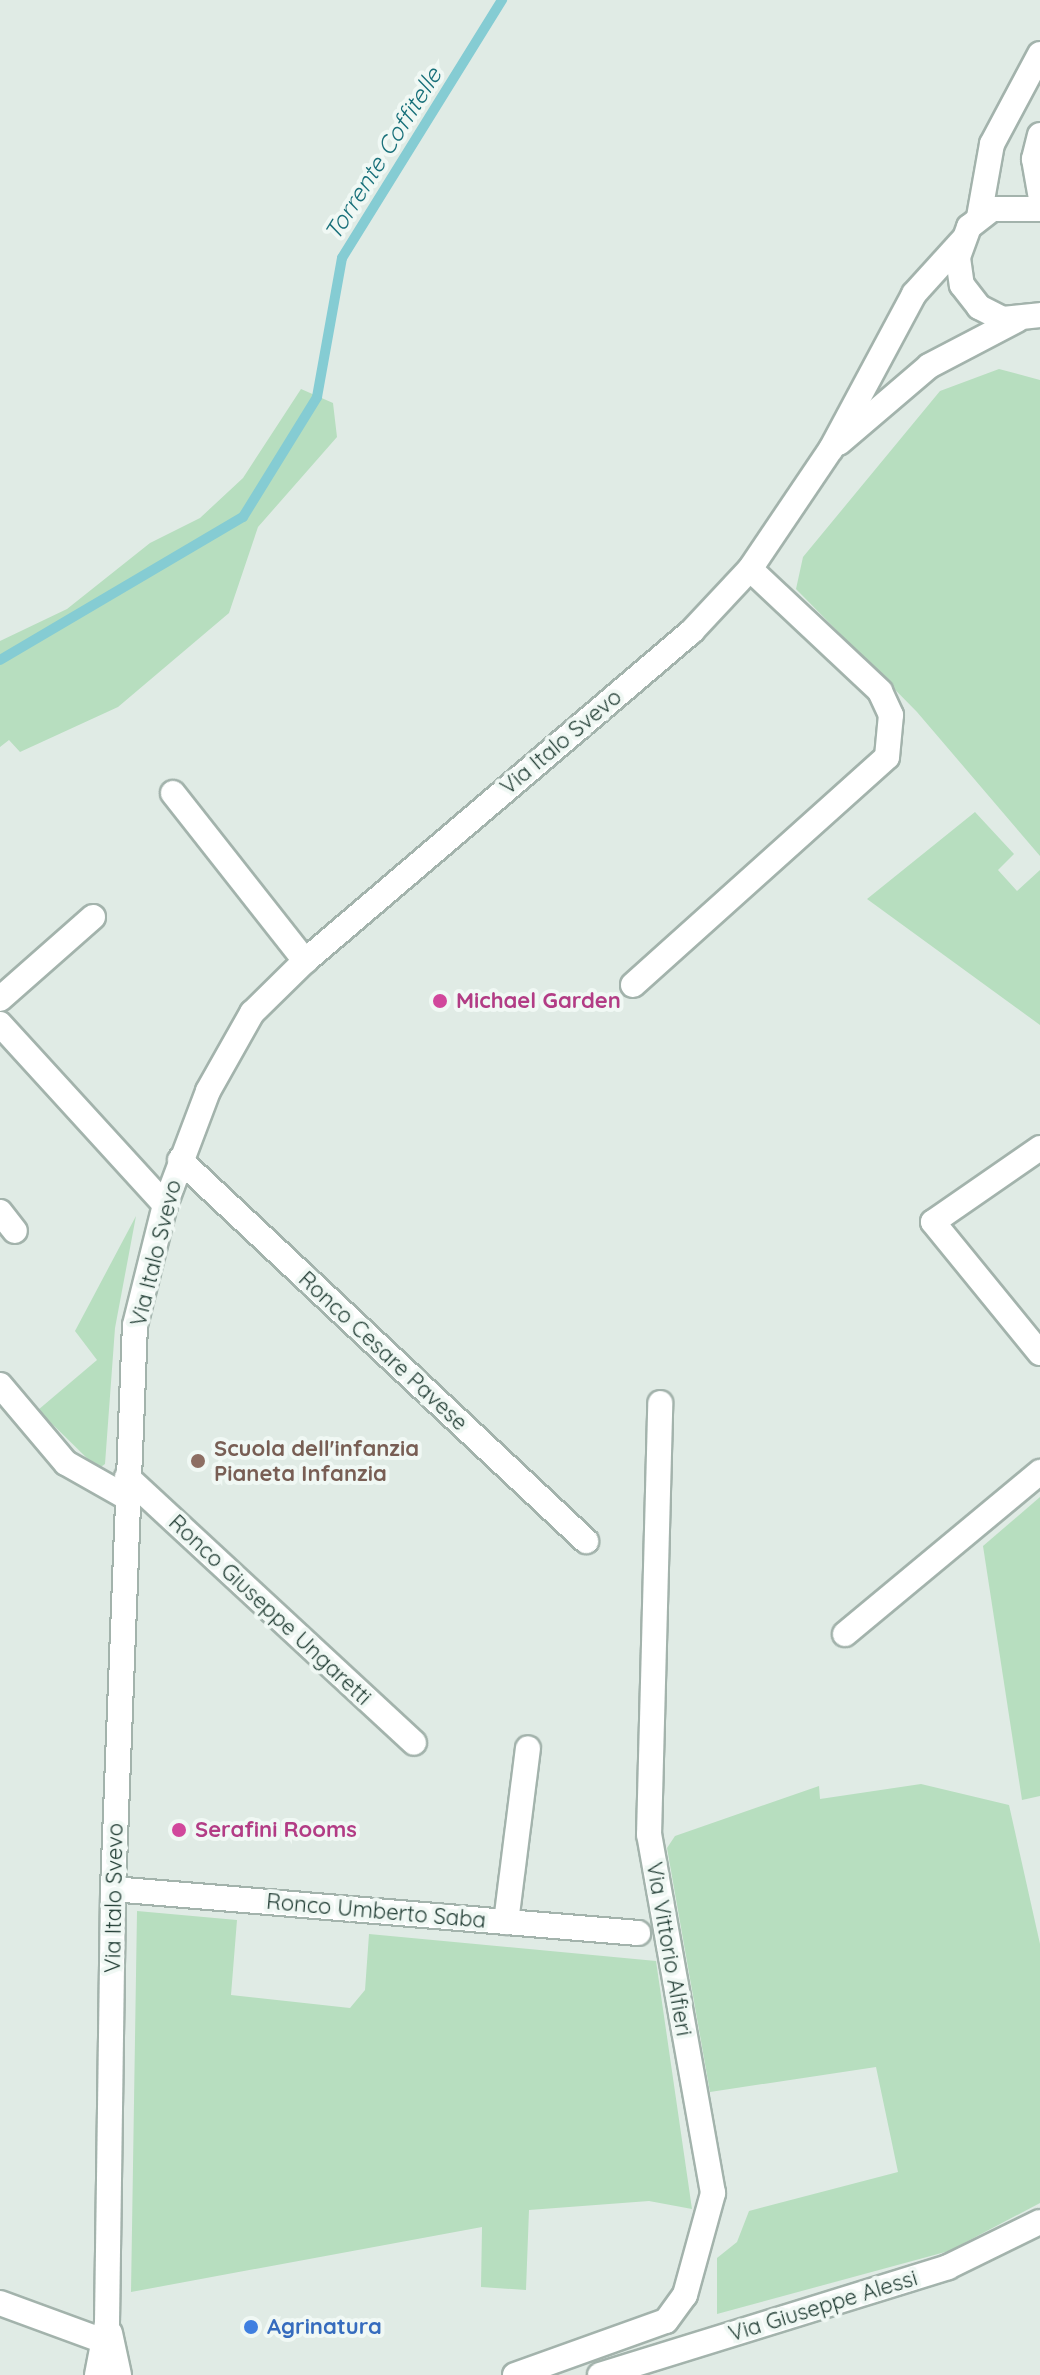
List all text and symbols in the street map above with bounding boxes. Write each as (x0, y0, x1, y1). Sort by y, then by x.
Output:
water label: Torrente Coffitelle (318, 62, 448, 246)
street label: Via Italo Svevo (495, 684, 627, 800)
place label: Michael Garden (456, 988, 621, 1014)
marker: Michael Garden (431, 992, 449, 1010)
street label: Via Italo Svevo (125, 1177, 187, 1329)
street label: Ronco Cesare Pavese (293, 1266, 473, 1436)
place label: Scuola dell'infanzia Pianeta Infanzia (214, 1435, 419, 1486)
marker: Scuola dell'infanzia Pianeta Infanzia (189, 1452, 207, 1470)
street label: Ronco Giuseppe Ungaretti (163, 1509, 377, 1711)
place label: Serafini Rooms (195, 1817, 357, 1843)
marker: Serafini Rooms (170, 1821, 188, 1839)
street label: Via Italo Svevo (99, 1823, 129, 1973)
street label: Via Vittorio Alfieri (641, 1860, 697, 2038)
street label: Ronco Umberto Saba (265, 1888, 487, 1934)
street label: Via Giuseppe Alessi (725, 2265, 921, 2347)
place label: Agrinatura (267, 2314, 382, 2340)
marker: Agrinatura (242, 2318, 260, 2336)

